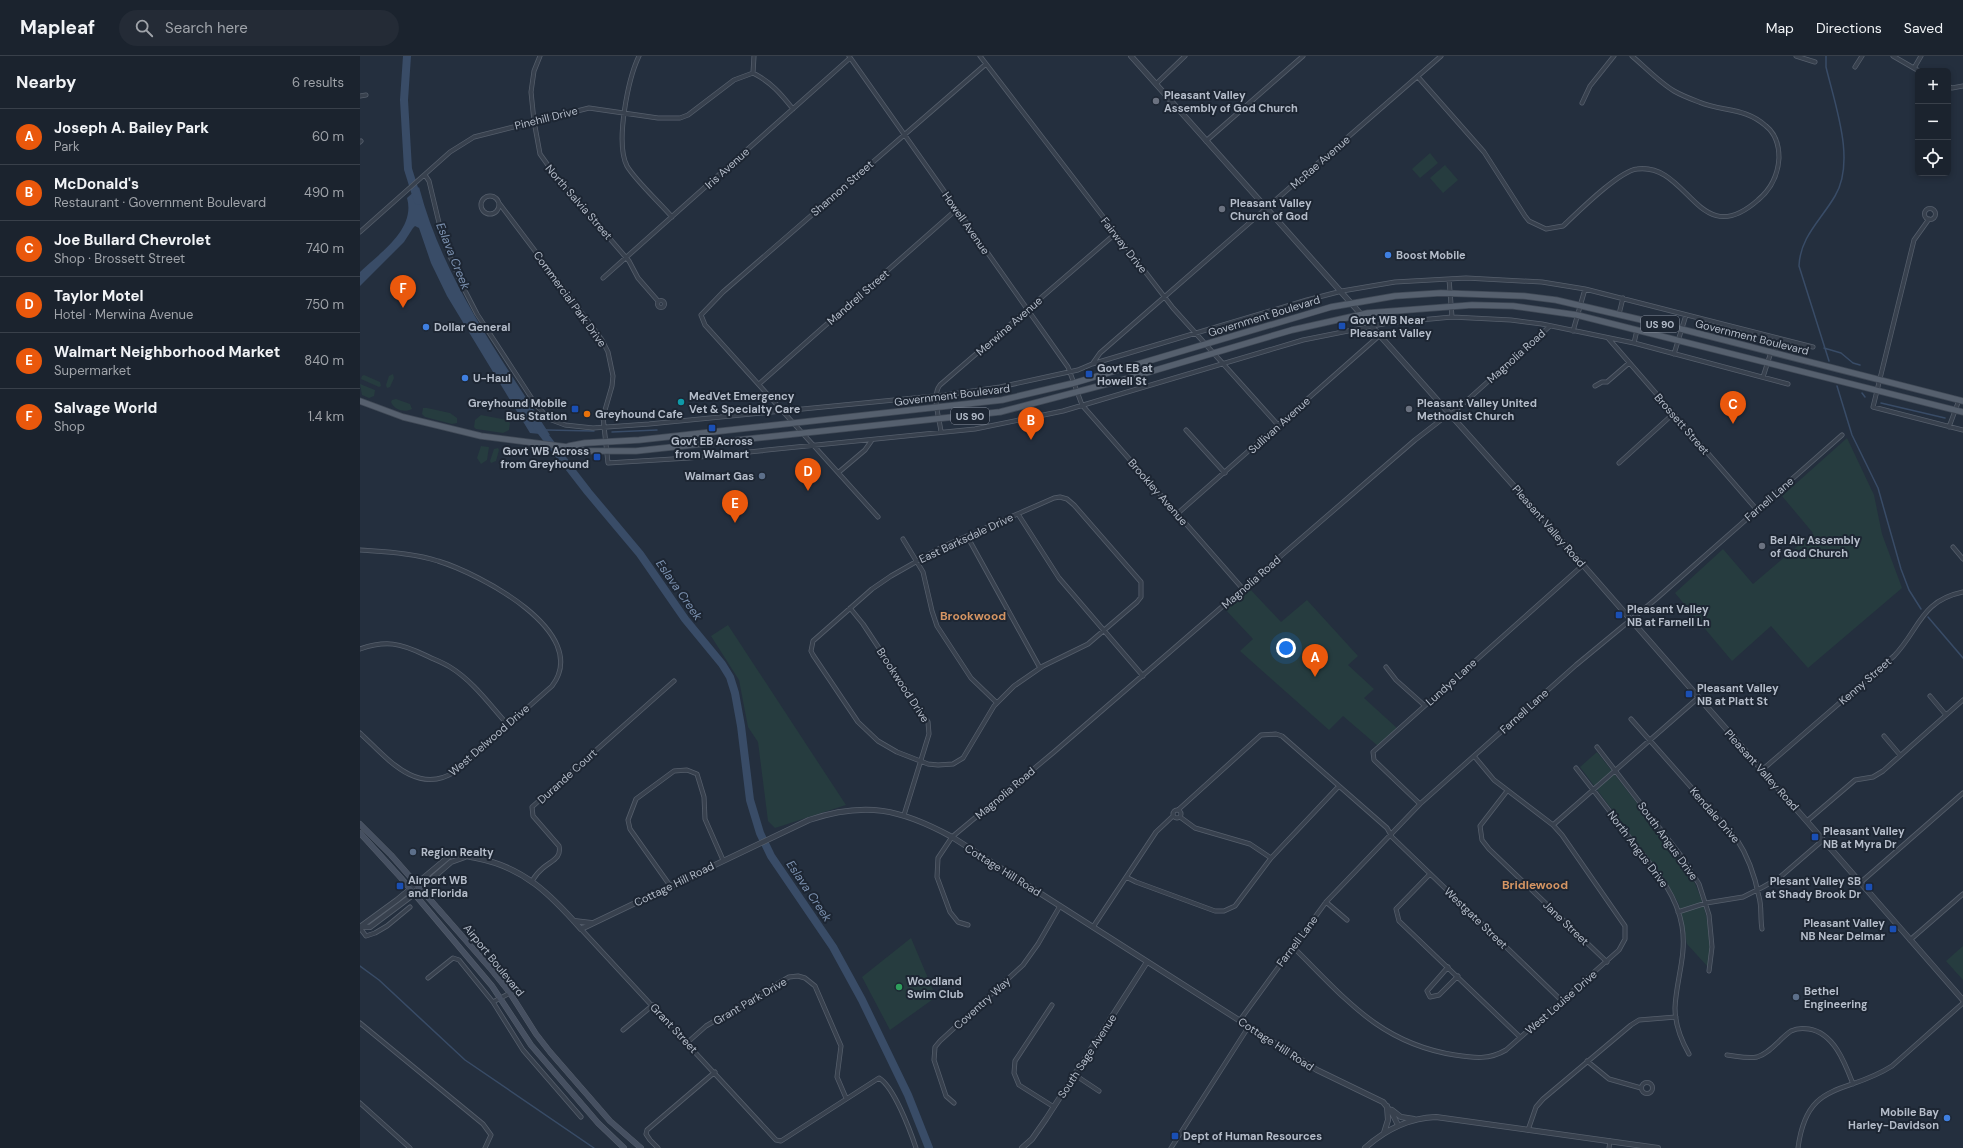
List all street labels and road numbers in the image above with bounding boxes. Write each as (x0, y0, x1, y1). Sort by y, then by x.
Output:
street label: Pinehill Drive (513, 103, 579, 133)
street label: McRae Avenue (1287, 132, 1353, 192)
street label: Iris Avenue (702, 144, 752, 192)
street label: Shannon Street (808, 157, 876, 219)
street label: North Salvia Street (543, 162, 615, 242)
street label: Howell Avenue (939, 189, 993, 257)
street label: Fairway Drive (1098, 214, 1150, 276)
street label: Commercial Park Drive (531, 248, 609, 350)
street label: Mandrell Street (824, 266, 892, 328)
street label: Government Boulevard (1206, 292, 1322, 340)
street label: Merwina Avenue (973, 293, 1045, 359)
road number: US 90 (1641, 316, 1679, 332)
street label: Government Boulevard (1694, 316, 1810, 358)
street label: Magnolia Road (1484, 326, 1548, 386)
street label: Government Boulevard (893, 381, 1011, 409)
street label: Brossett Street (1652, 390, 1712, 458)
street label: Sullivan Avenue (1245, 394, 1313, 456)
road number: US 90 (951, 408, 989, 424)
street label: Brookley Avenue (1125, 456, 1191, 528)
street label: Farnell Lane (1742, 474, 1796, 524)
street label: Pleasant Valley Road (1509, 482, 1589, 570)
street label: East Barksdale Drive (916, 510, 1016, 566)
street label: Magnolia Road (1219, 552, 1284, 612)
street label: Brookwood Drive (874, 645, 932, 725)
street label: Kenny Street (1836, 654, 1894, 708)
street label: Lundys Lane (1423, 655, 1479, 709)
street label: Farnell Lane (1497, 686, 1551, 736)
street label: West Delwood Drive (446, 701, 532, 779)
street label: Pleasant Valley Road (1722, 727, 1802, 814)
street label: Durande Court (534, 746, 600, 806)
street label: Magnolia Road (972, 764, 1038, 822)
street label: Kendale Drive (1687, 784, 1743, 846)
street label: South Angus Drive (1635, 799, 1701, 883)
street label: North Angus Drive (1605, 808, 1671, 890)
street label: Cottage Hill Road (962, 841, 1044, 899)
street label: Cottage Hill Road (632, 858, 716, 909)
street label: Westgate Street (1441, 884, 1511, 952)
street label: Jane Street (1540, 898, 1592, 948)
street label: Farnell Lane (1273, 913, 1321, 969)
street label: Airport Boulevard (461, 921, 527, 999)
street label: West Louise Drive (1522, 967, 1600, 1037)
street label: Grant Park Drive (711, 974, 789, 1028)
street label: Coventry Way (951, 974, 1013, 1032)
street label: Grant Street (647, 1000, 701, 1056)
street label: South Sage Avenue (1055, 1011, 1119, 1101)
street label: Cottage Hill Road (1236, 1014, 1317, 1074)

